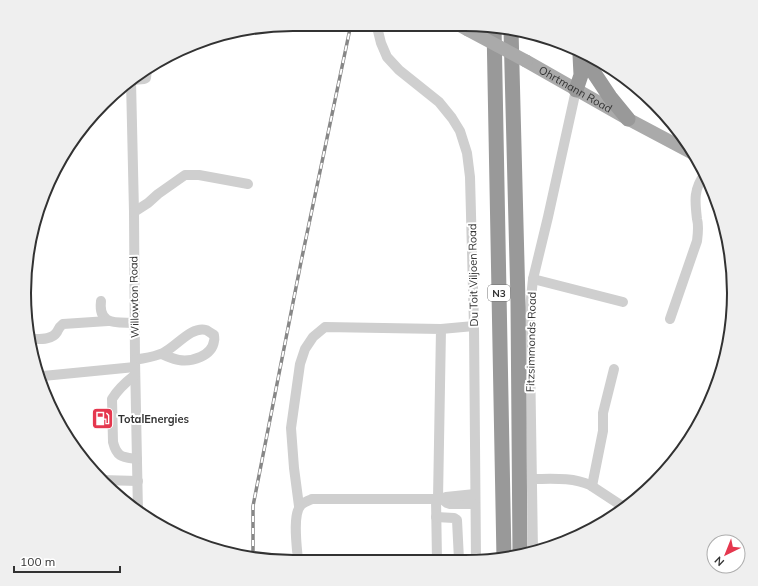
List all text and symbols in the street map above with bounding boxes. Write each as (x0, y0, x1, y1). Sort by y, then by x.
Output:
street label: Ohrtmann Road (536, 63, 615, 116)
street label: Du Toit Viljoen Road (465, 223, 481, 327)
street label: Willowton Road (126, 256, 142, 338)
road number: N3 (488, 285, 510, 301)
street label: Fitzsimmonds Road (523, 292, 539, 392)
fuel station icon: TotalEnergies (90, 406, 116, 432)
place label: TotalEnergies (118, 412, 189, 426)
north arrow (706, 534, 746, 574)
scale bar (14, 548, 120, 574)
text: N (711, 553, 727, 569)
text: 100 m (20, 554, 55, 569)

